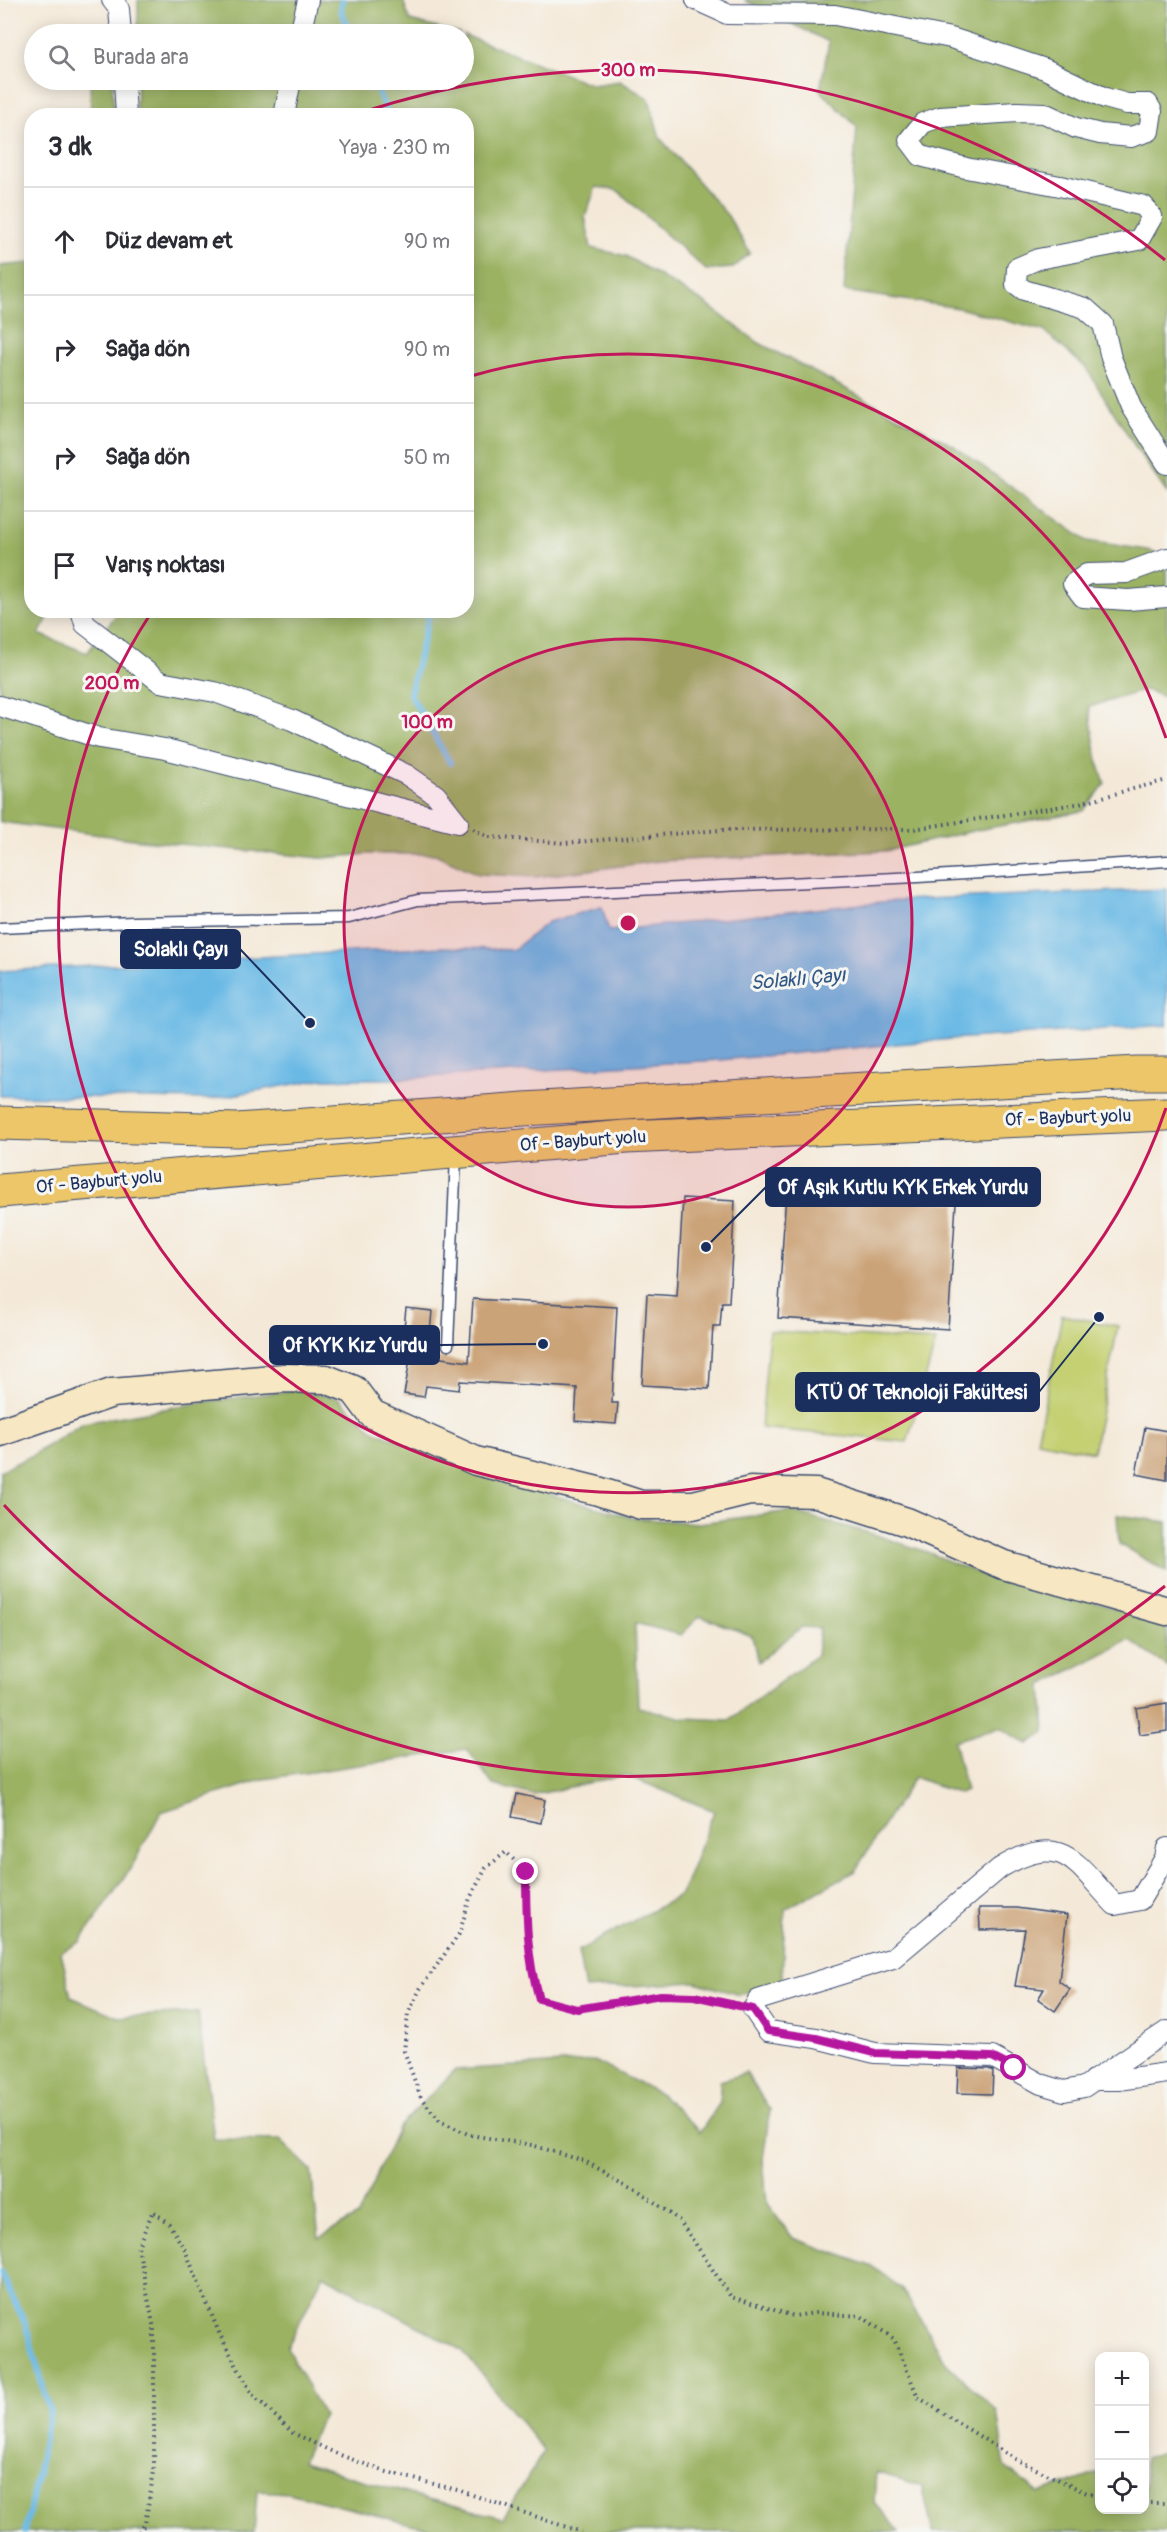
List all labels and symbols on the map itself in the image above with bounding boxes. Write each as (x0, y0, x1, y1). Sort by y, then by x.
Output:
text: 300 m (601, 59, 655, 82)
text: 200 m (85, 672, 139, 695)
text: 100 m (401, 711, 453, 734)
centre of rings (618, 913, 638, 933)
callout: Solaklı Çayı (121, 930, 240, 968)
text: Solaklı Çayı (133, 937, 229, 962)
water label: Solaklı Çayı (750, 962, 848, 996)
street label: Of - Bayburt yolu (1004, 1104, 1132, 1132)
street label: Of - Bayburt yolu (519, 1125, 647, 1157)
street label: Of - Bayburt yolu (35, 1165, 163, 1199)
callout: Of Aşık Kutlu KYK Erkek Yurdu (766, 1168, 1040, 1206)
text: Of Aşık Kutlu KYK Erkek Yurdu (778, 1175, 1028, 1200)
callout: Of KYK Kız Yurdu (270, 1326, 439, 1364)
text: Of KYK Kız Yurdu (282, 1333, 428, 1358)
callout: KTÜ Of Teknoloji Fakültesi (796, 1373, 1039, 1411)
text: KTÜ Of Teknoloji Fakültesi (807, 1380, 1028, 1405)
route end (512, 1858, 538, 1884)
route start (1000, 2054, 1026, 2080)

